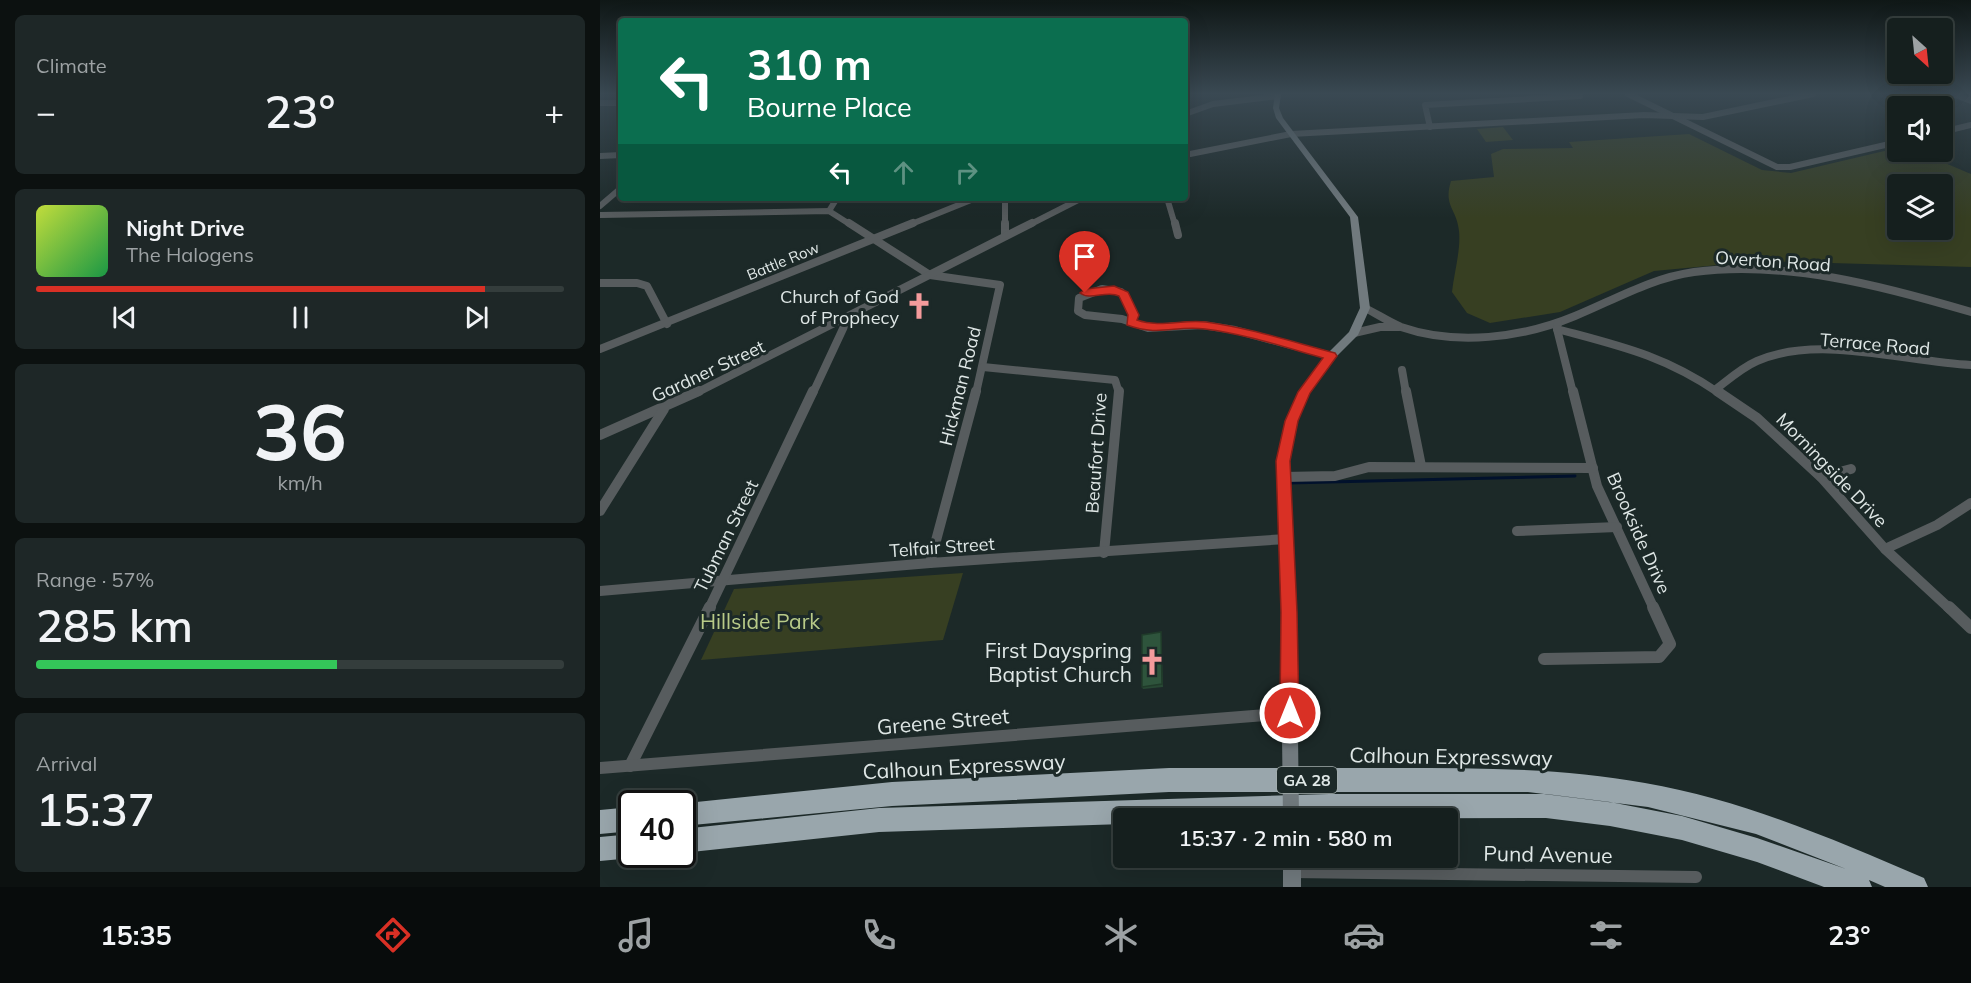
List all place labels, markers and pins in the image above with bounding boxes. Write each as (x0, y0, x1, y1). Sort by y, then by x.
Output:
pin (1059, 231, 1110, 293)
place label: Church of God of Prophecy (780, 285, 899, 329)
church icon: Church of God of Prophecy (904, 291, 934, 321)
place label: First Dayspring Baptist Church (985, 637, 1132, 687)
church icon: First Dayspring Baptist Church (1137, 647, 1167, 677)

